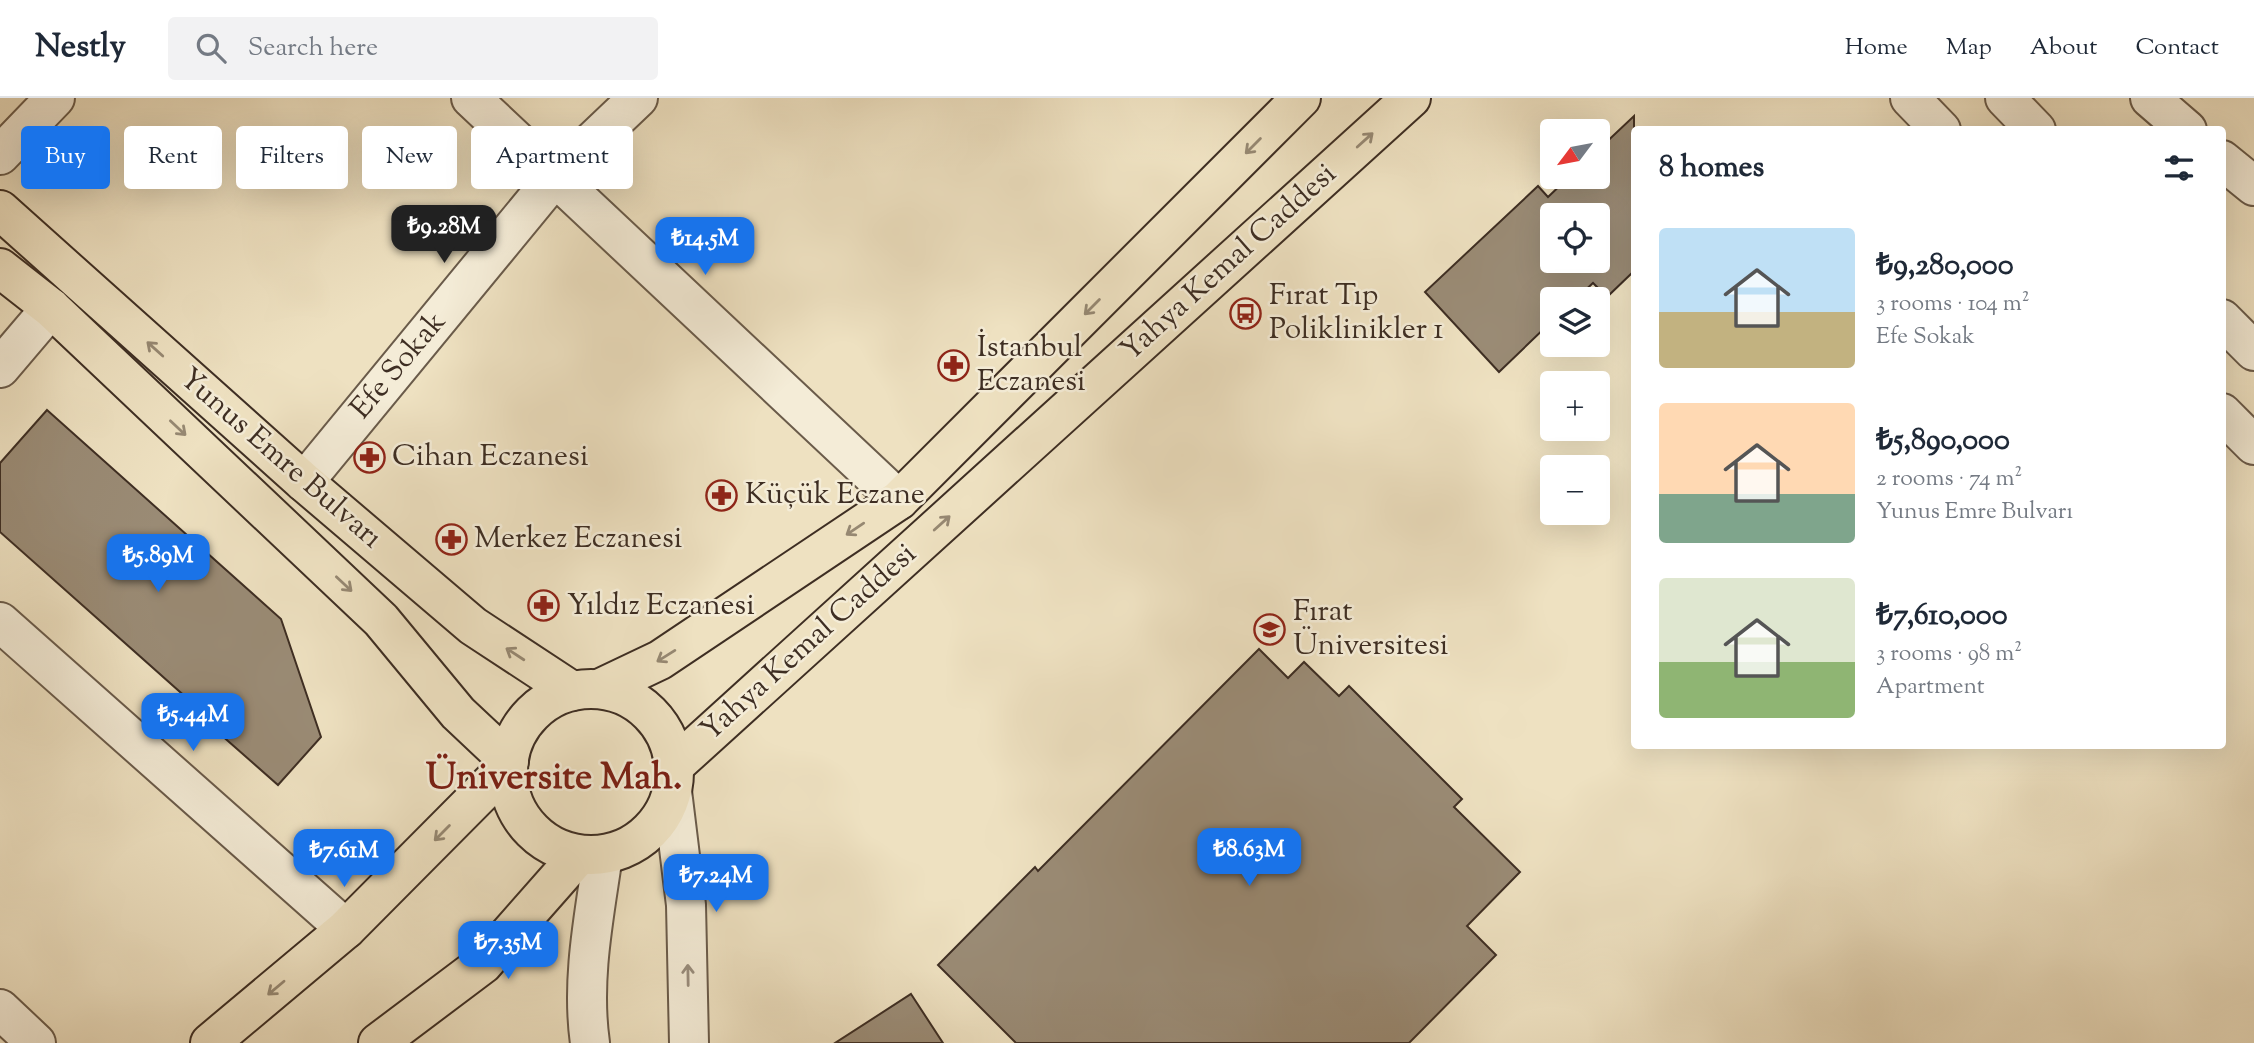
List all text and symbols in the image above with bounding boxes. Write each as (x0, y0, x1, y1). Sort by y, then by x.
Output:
search box (168, 17, 658, 80)
text: Nestly (35, 24, 126, 72)
icon: search (192, 29, 230, 67)
text: Search here (248, 30, 378, 67)
text: Home (1845, 31, 1908, 65)
text: Map (1946, 31, 1992, 65)
text: About (2030, 31, 2097, 65)
text: Contact (2135, 31, 2219, 65)
north arrow (1540, 119, 1610, 189)
map controls (1540, 119, 1610, 525)
chip: Buy (21, 126, 110, 189)
chip: Rent (124, 126, 222, 189)
chip: Filters (236, 126, 348, 189)
chip: New (362, 126, 457, 189)
chip: Apartment (471, 126, 633, 189)
one-way arrow (1356, 131, 1373, 148)
one-way arrow (1244, 138, 1261, 155)
text: 8 homes (1659, 147, 1764, 190)
icon: filters (2160, 149, 2198, 187)
street label: Yahya Kemal Caddesi (1111, 154, 1347, 372)
button: locate (1540, 203, 1610, 273)
pin: ₺9.28M (387, 206, 501, 265)
text: ₺9.28M (407, 211, 481, 244)
pin: ₺14.5M (648, 218, 762, 277)
text: ₺14.5M (671, 223, 739, 256)
text: ₺9,280,000 (1876, 245, 2014, 288)
icon: home (1715, 256, 1799, 340)
place label: Fırat Tıp Poliklinikler 1 (1269, 275, 1444, 352)
button: layers (1540, 287, 1610, 357)
text: 3 rooms · 104 m² (1876, 288, 2030, 321)
bus stop icon: Fırat Tıp Poliklinikler 1 (1229, 296, 1263, 330)
one-way arrow (1083, 298, 1100, 315)
street label: Efe Sokak (341, 303, 457, 429)
text: Efe Sokak (1876, 321, 1975, 354)
place label: İstanbul Eczanesi (977, 327, 1086, 404)
one-way arrow (146, 341, 164, 357)
pharmacy icon: İstanbul Eczanesi (937, 348, 971, 382)
street label: Yunus Emre Bulvarı (169, 359, 391, 559)
button: + (1540, 371, 1610, 441)
one-way arrow (169, 420, 186, 437)
text: ₺5,890,000 (1876, 420, 2010, 463)
icon: home (1715, 431, 1799, 515)
place label: Cihan Eczanesi (392, 436, 588, 479)
pharmacy icon: Cihan Eczanesi (352, 440, 386, 474)
button: − (1540, 455, 1610, 525)
text: 2 rooms · 74 m² (1876, 463, 2022, 496)
place label: Küçük Eczane (745, 474, 925, 517)
pharmacy icon: Küçük Eczane (705, 478, 739, 512)
text: Yunus Emre Bulvarı (1876, 496, 2073, 529)
one-way arrow (933, 514, 950, 531)
place label: Merkez Eczanesi (474, 518, 682, 561)
pharmacy icon: Merkez Eczanesi (434, 522, 468, 556)
one-way arrow (846, 522, 865, 536)
pin: ₺5.89M (101, 534, 215, 594)
street label: Yahya Kemal Caddesi (691, 534, 927, 752)
text: ₺5.89M (123, 540, 193, 573)
one-way arrow (335, 576, 352, 593)
place label: Yıldız Eczanesi (567, 585, 755, 628)
pharmacy icon: Yıldız Eczanesi (527, 589, 561, 623)
place label: Fırat Üniversitesi (1293, 591, 1448, 668)
text: ₺7,610,000 (1876, 595, 2008, 638)
icon: home (1715, 606, 1799, 690)
school or university icon: Fırat Üniversitesi (1253, 612, 1287, 646)
text: 3 rooms · 98 m² (1876, 638, 2022, 671)
one-way arrow (506, 647, 526, 661)
one-way arrow (657, 648, 676, 663)
text: Apartment (1876, 671, 1985, 704)
pin: ₺5.44M (136, 694, 250, 753)
text: ₺5.44M (157, 699, 229, 732)
district label: Üniversite Mah. (426, 752, 682, 806)
one-way arrow (434, 824, 451, 841)
pin: ₺8.63M (1192, 828, 1306, 888)
pin: ₺7.61M (287, 830, 401, 889)
text: ₺8.63M (1213, 834, 1285, 867)
text: ₺7.61M (309, 835, 379, 868)
pin: ₺7.24M (659, 854, 773, 914)
text: ₺7.24M (680, 860, 752, 893)
pin: ₺7.35M (451, 922, 565, 981)
text: ₺7.35M (474, 927, 542, 960)
one-way arrow (681, 964, 694, 987)
one-way arrow (267, 980, 285, 996)

